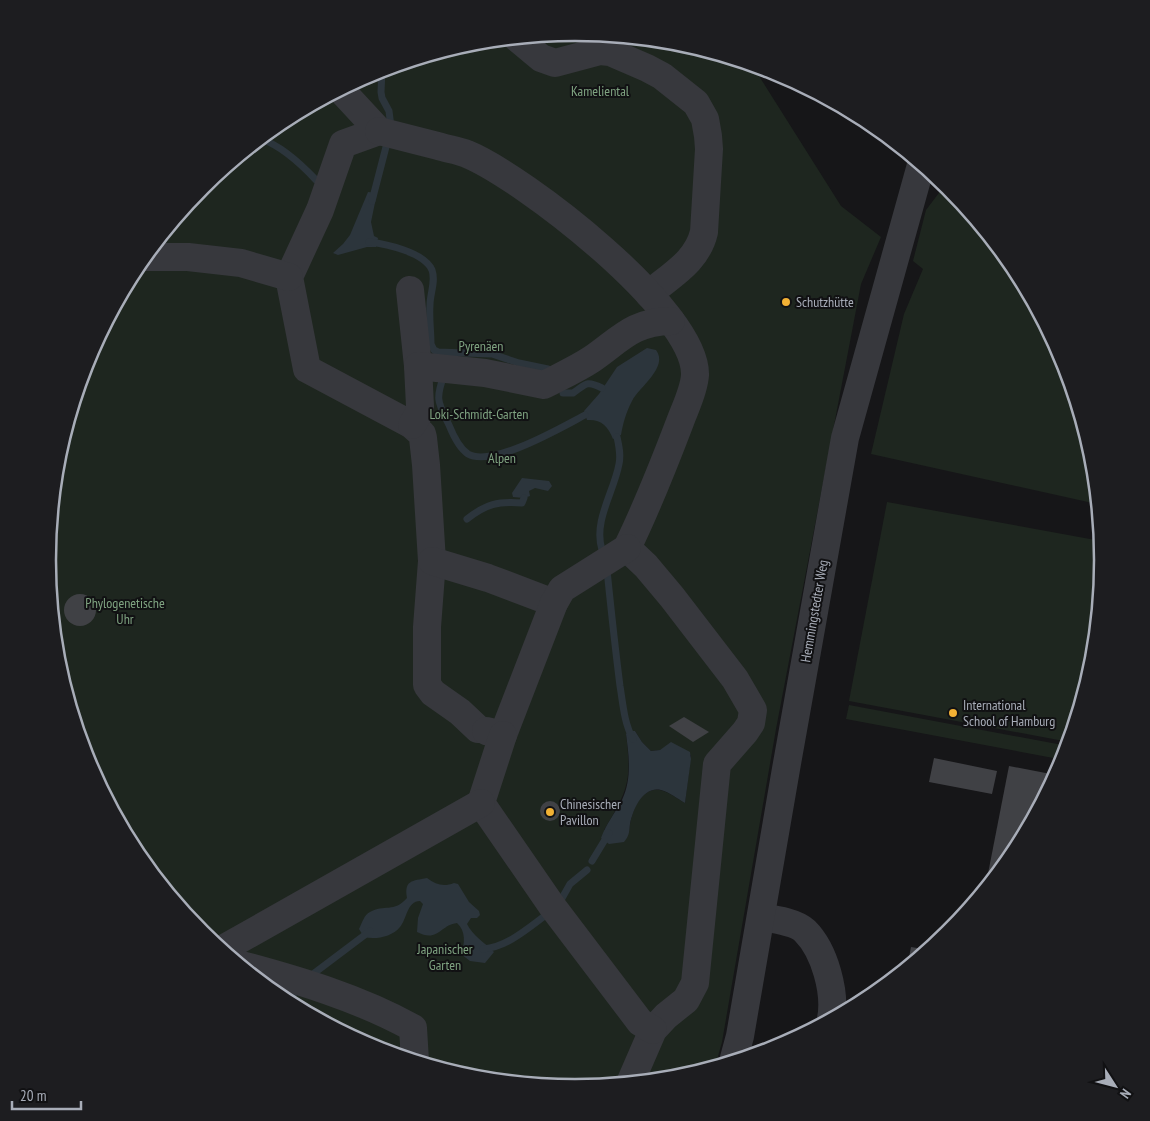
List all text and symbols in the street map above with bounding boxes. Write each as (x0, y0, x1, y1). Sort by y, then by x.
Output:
park label: Kameliental (571, 82, 630, 100)
place label: Schutzhütte (796, 293, 854, 311)
marker: Schutzhütte (780, 296, 792, 308)
park label: Pyrenäen (459, 337, 503, 355)
park label: Loki-Schmidt-Garten (429, 405, 529, 423)
park label: Alpen (488, 449, 516, 467)
street label: Hemmingstedter Weg (796, 558, 832, 664)
park label: Phylogenetische Uhr (85, 594, 165, 628)
place label: International School of Hamburg (963, 696, 1055, 730)
marker: International School of Hamburg (947, 707, 959, 719)
place label: Chinesischer Pavillon (560, 795, 621, 829)
marker: Chinesischer Pavillon (544, 806, 556, 818)
park label: Japanischer Garten (416, 940, 473, 974)
north arrow (1090, 1061, 1140, 1111)
scale bar (12, 1078, 81, 1110)
text: N (1116, 1085, 1135, 1102)
text: 20 m (20, 1086, 46, 1105)

